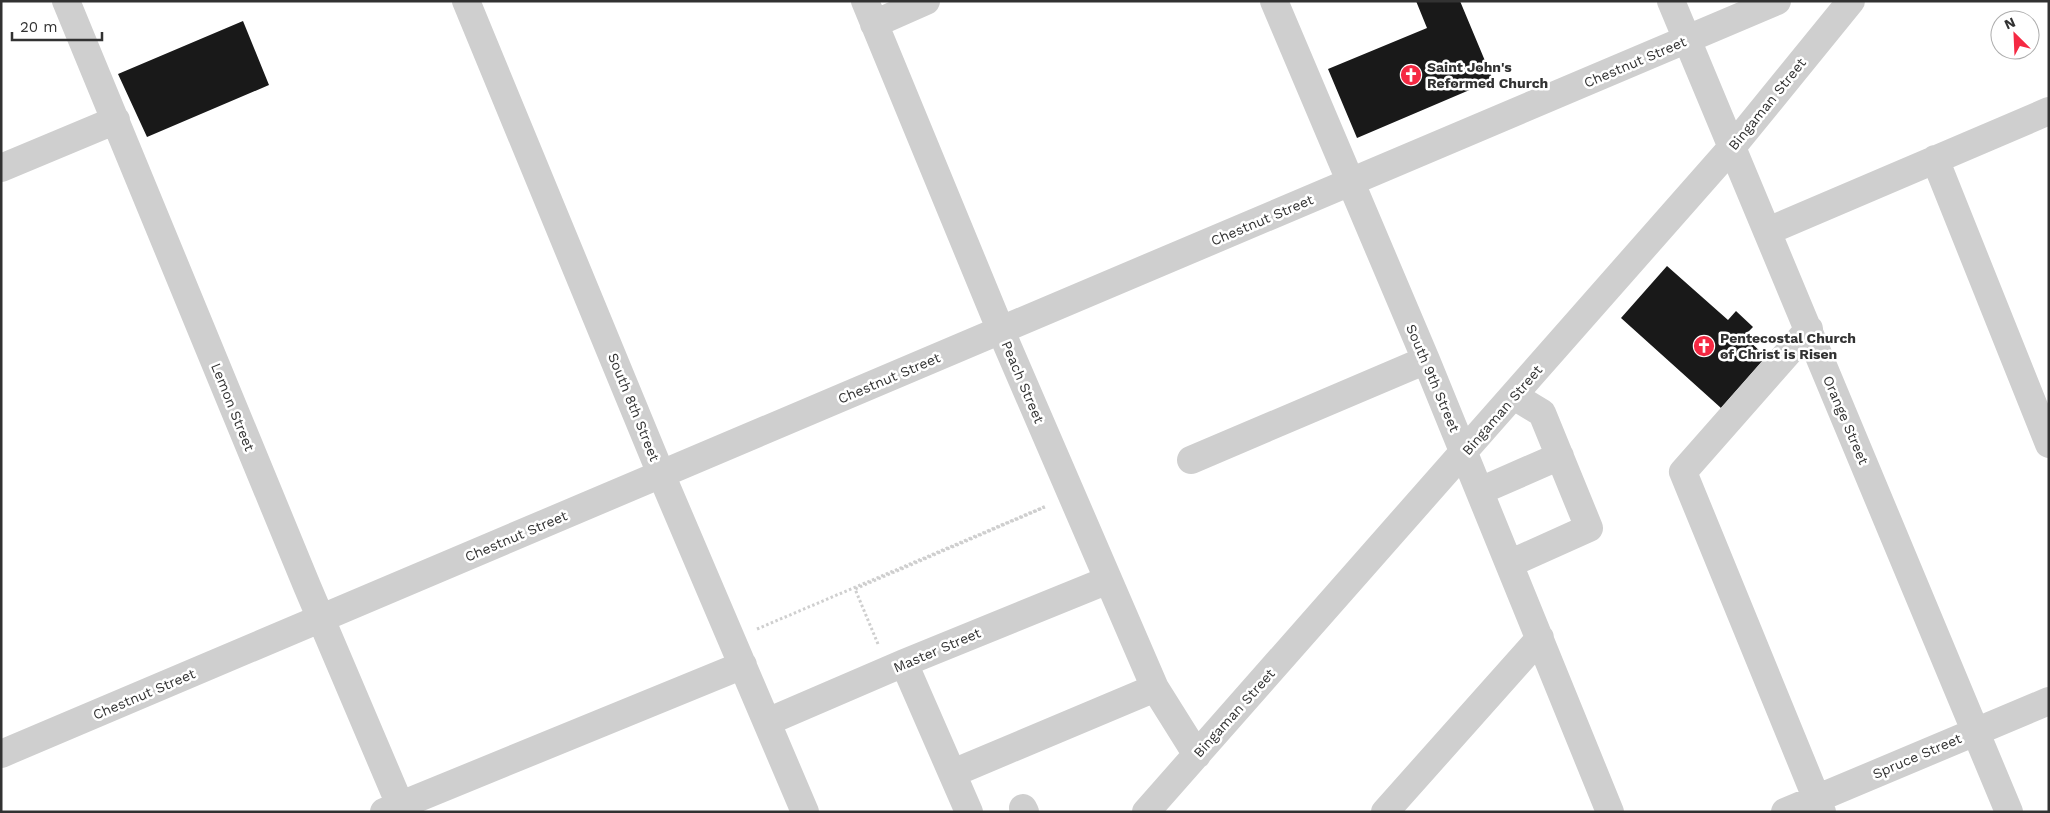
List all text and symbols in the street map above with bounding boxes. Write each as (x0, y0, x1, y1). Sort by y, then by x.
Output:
scale bar (12, 10, 102, 42)
north arrow (1990, 10, 2040, 60)
text: N (2002, 14, 2018, 33)
text: 20 m (20, 18, 58, 36)
street label: Chestnut Street (1581, 33, 1689, 91)
street label: Bingaman Street (1725, 55, 1809, 153)
place label: Saint John's Reformed Church (1427, 59, 1548, 91)
church icon: Saint John's Reformed Church (1399, 63, 1423, 87)
street label: Chestnut Street (1208, 191, 1316, 249)
street label: South 9th Street (1403, 322, 1463, 434)
place label: Pentecostal Church of Christ is Risen (1720, 330, 1856, 362)
church icon: Pentecostal Church of Christ is Risen (1692, 334, 1716, 358)
street label: Peach Street (998, 338, 1048, 426)
street label: Chestnut Street (835, 349, 943, 407)
street label: South 8th Street (605, 351, 663, 464)
street label: Lemon Street (208, 361, 258, 453)
street label: Bingaman Street (1459, 362, 1545, 458)
street label: Orange Street (1820, 373, 1872, 467)
street label: Chestnut Street (462, 507, 570, 565)
street label: Master Street (891, 624, 983, 676)
street label: Chestnut Street (90, 665, 198, 723)
street label: Bingaman Street (1190, 665, 1278, 761)
street label: Spruce Street (1870, 730, 1964, 782)

